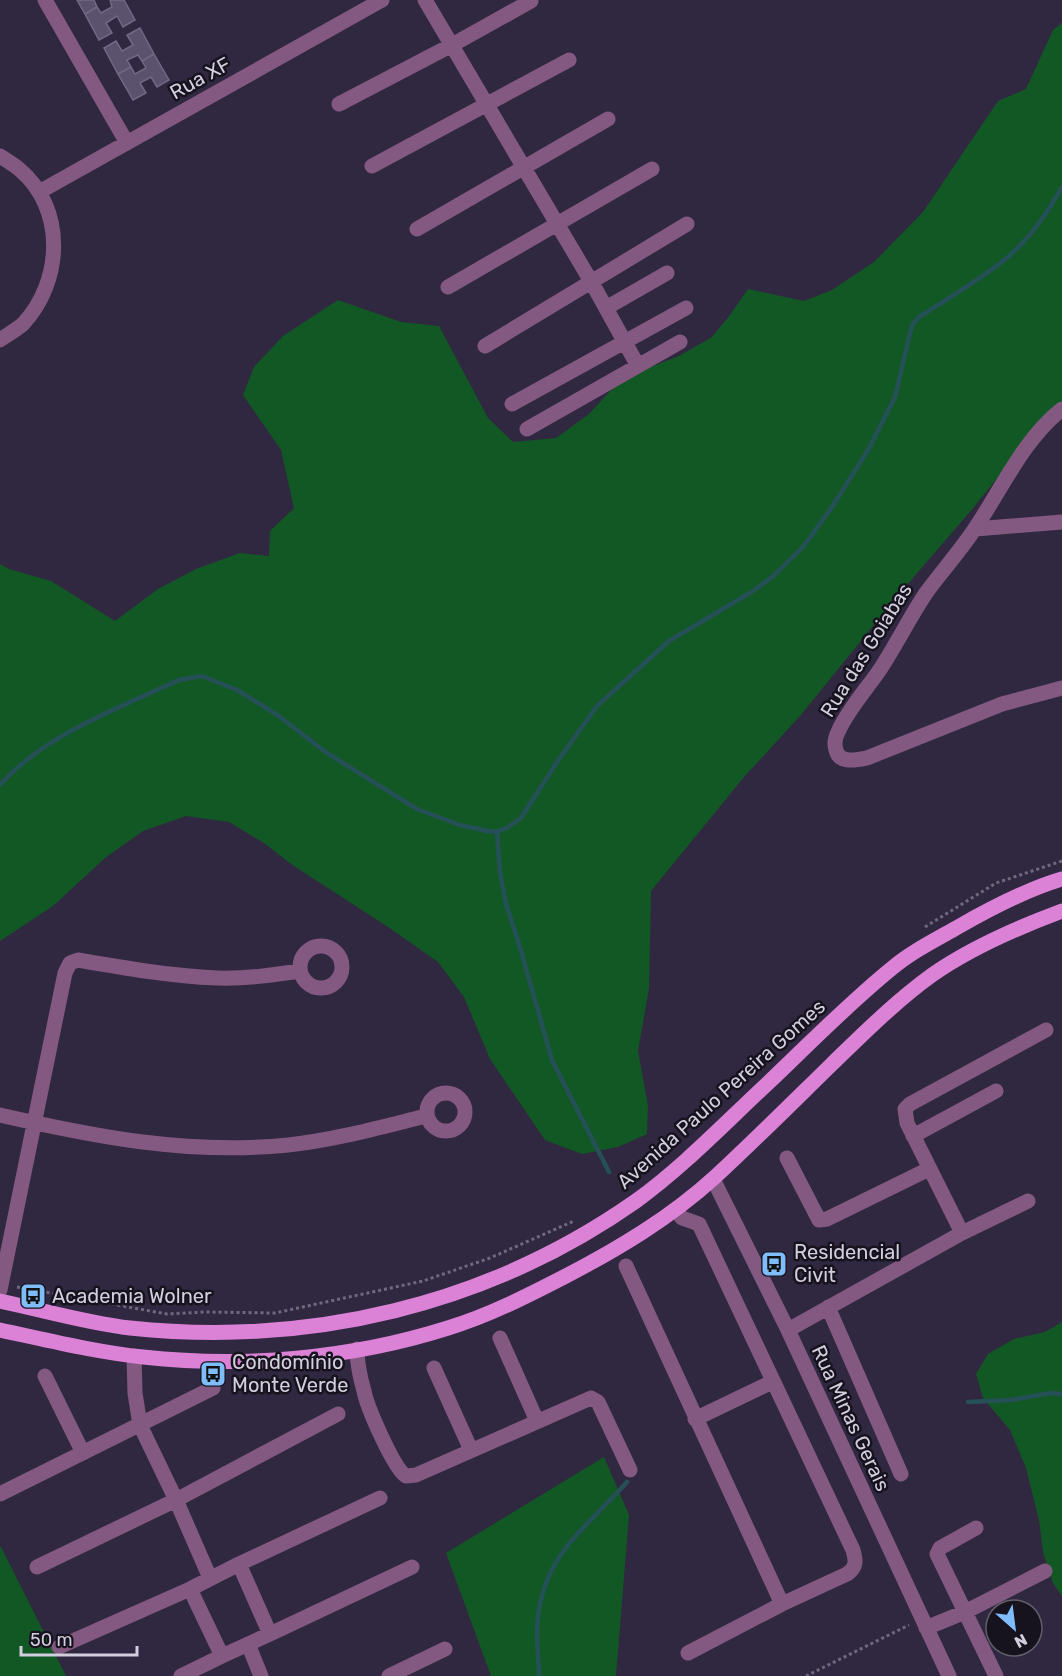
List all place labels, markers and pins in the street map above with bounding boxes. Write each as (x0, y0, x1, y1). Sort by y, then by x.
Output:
place label: Residencial Civit (794, 1240, 900, 1287)
bus stop icon: Residencial Civit (759, 1249, 789, 1279)
bus stop icon: Academia Wolner (18, 1281, 48, 1311)
place label: Academia Wolner (52, 1284, 212, 1308)
place label: Condomínio Monte Verde (232, 1350, 348, 1397)
bus stop icon: Condomínio Monte Verde (198, 1359, 228, 1389)

